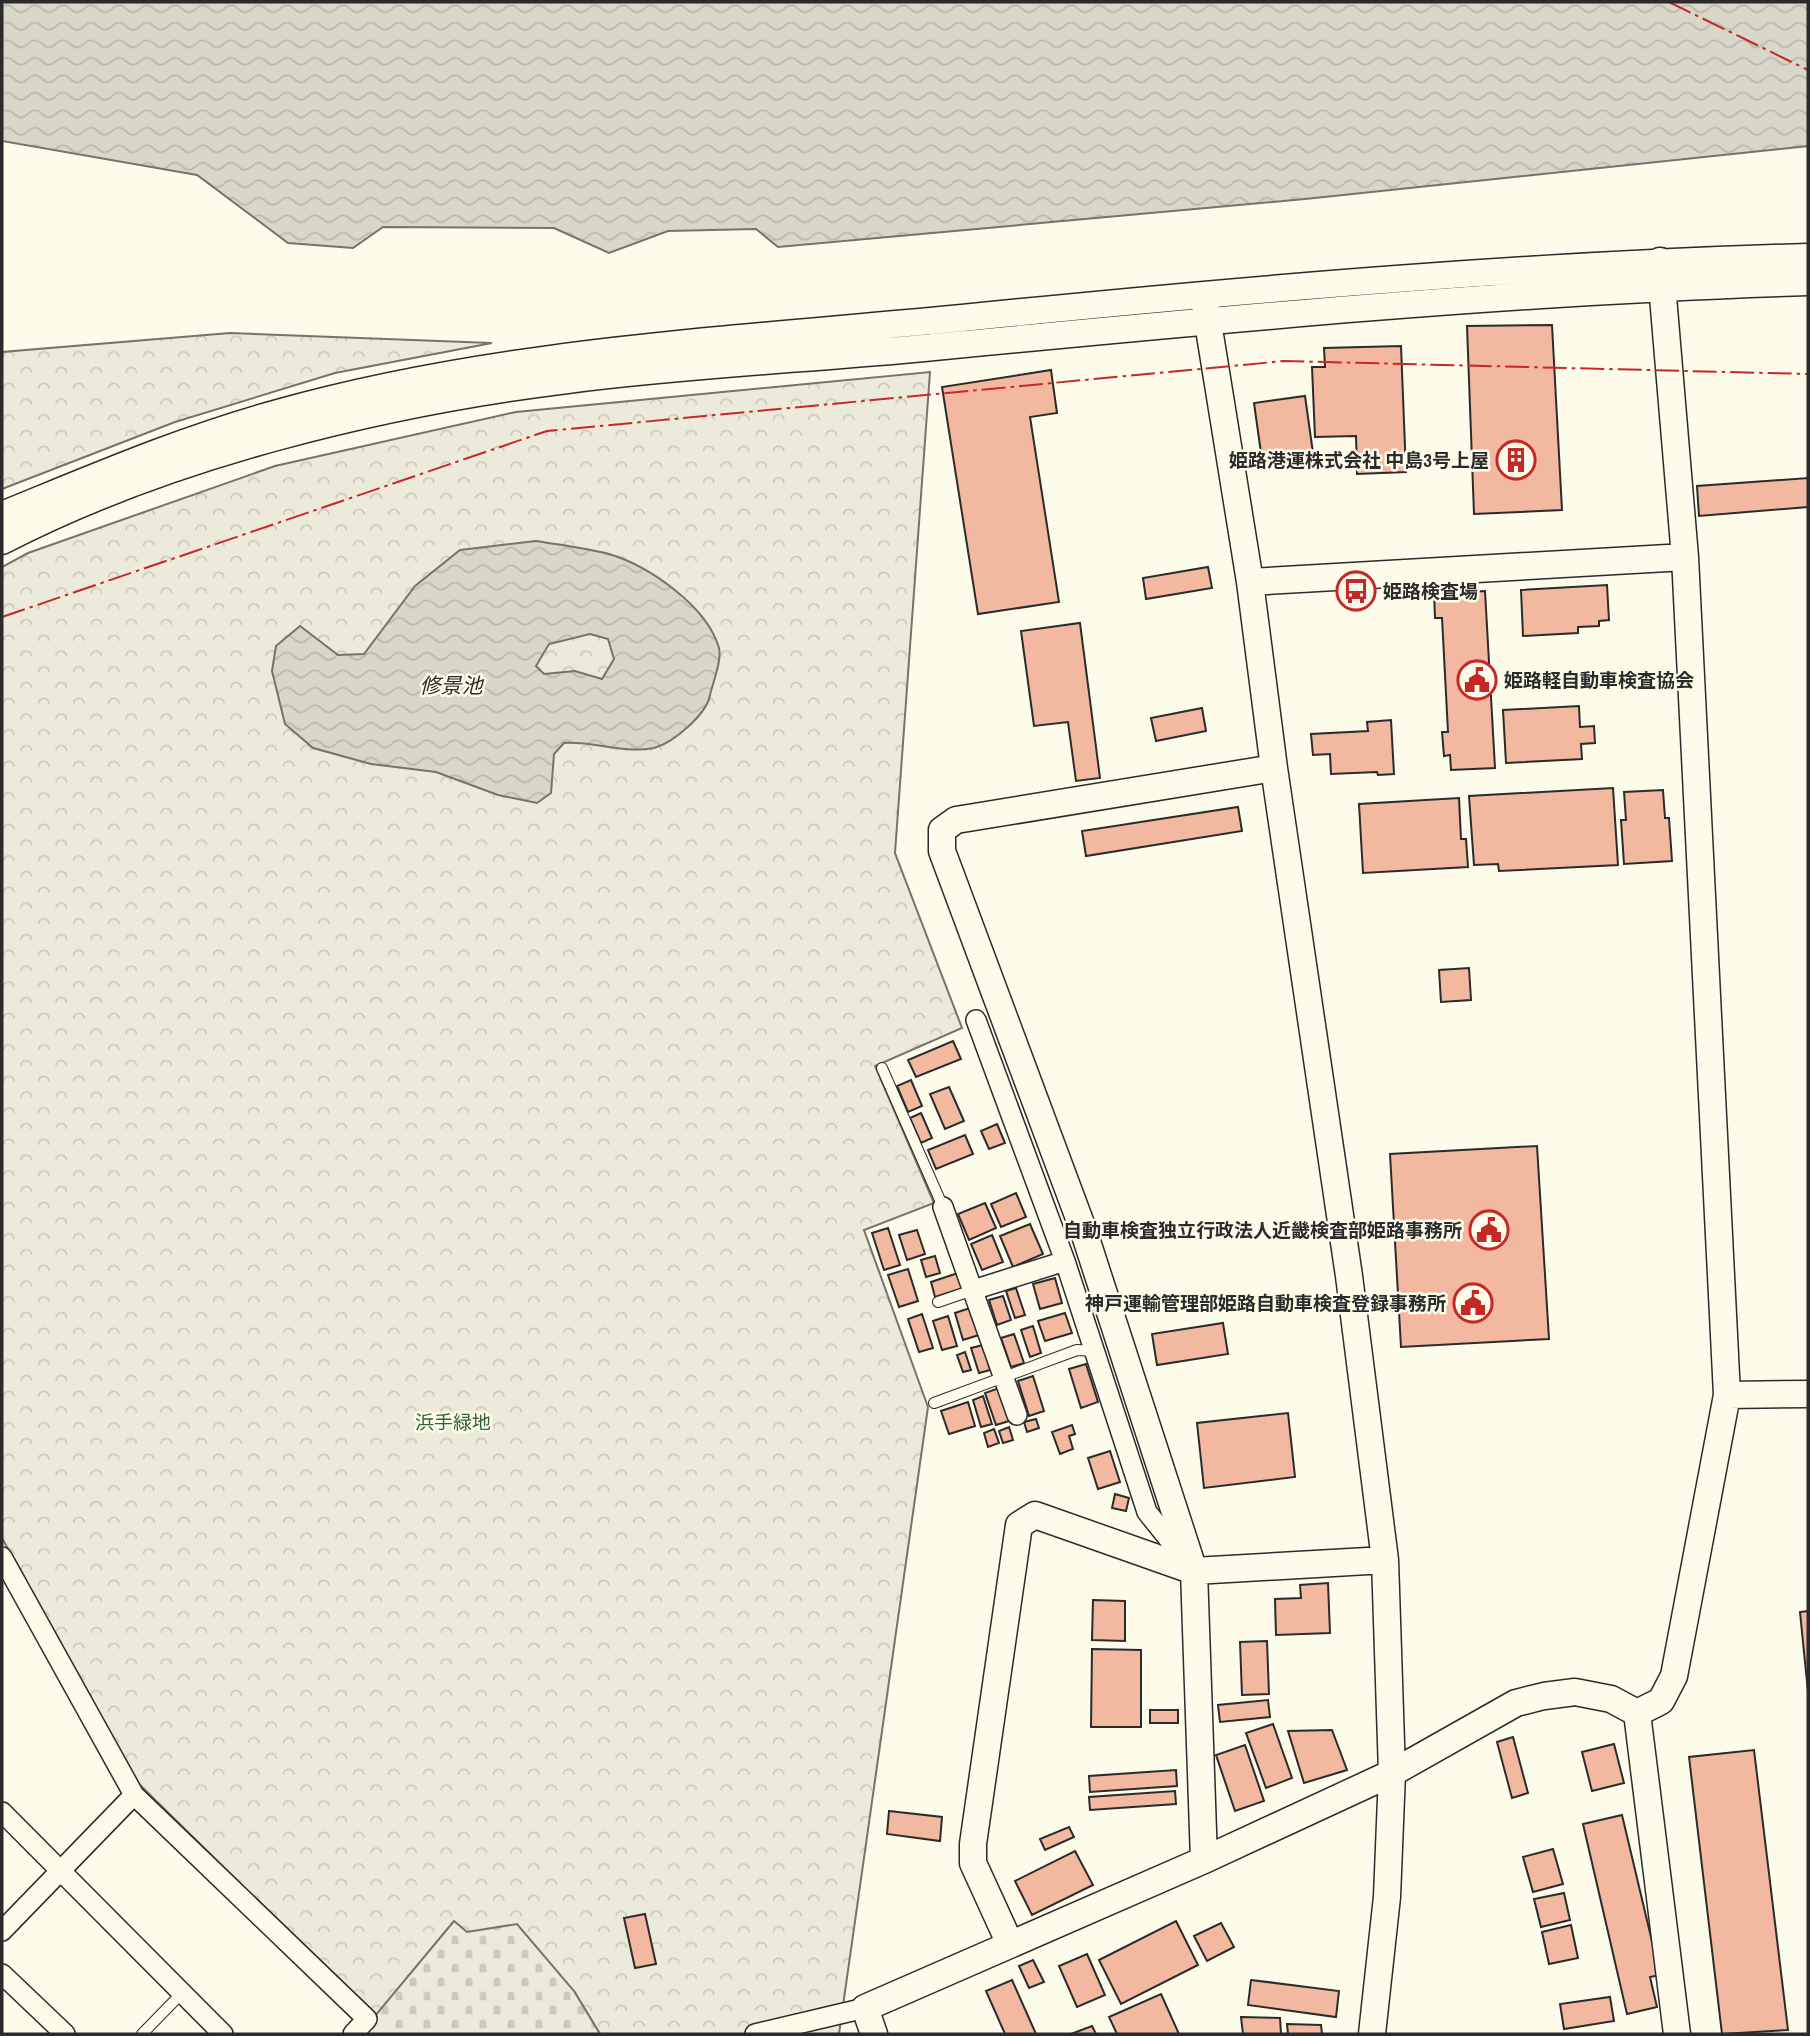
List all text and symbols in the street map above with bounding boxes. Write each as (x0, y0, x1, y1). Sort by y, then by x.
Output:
building icon: 姫路港運株式会社 中島3号上屋 (1495, 439, 1537, 481)
place label: 姫路港運株式会社 中島3号上屋 (1229, 447, 1489, 473)
bus stop icon: 姫路検査場 (1335, 570, 1377, 612)
place label: 姫路検査場 (1383, 578, 1478, 604)
public building icon: 姫路軽自動車検査協会 (1456, 659, 1498, 701)
place label: 姫路軽自動車検査協会 (1504, 667, 1694, 693)
water label: 修景池 (420, 671, 484, 700)
public building icon: 自動車検査独立行政法人近畿検査部姫路事務所 (1468, 1209, 1510, 1251)
place label: 自動車検査独立行政法人近畿検査部姫路事務所 (1063, 1217, 1462, 1243)
public building icon: 神戸運輸管理部姫路自動車検査登録事務所 (1452, 1282, 1494, 1324)
place label: 神戸運輸管理部姫路自動車検査登録事務所 (1085, 1290, 1446, 1316)
park label: 浜手緑地 (415, 1409, 491, 1435)

